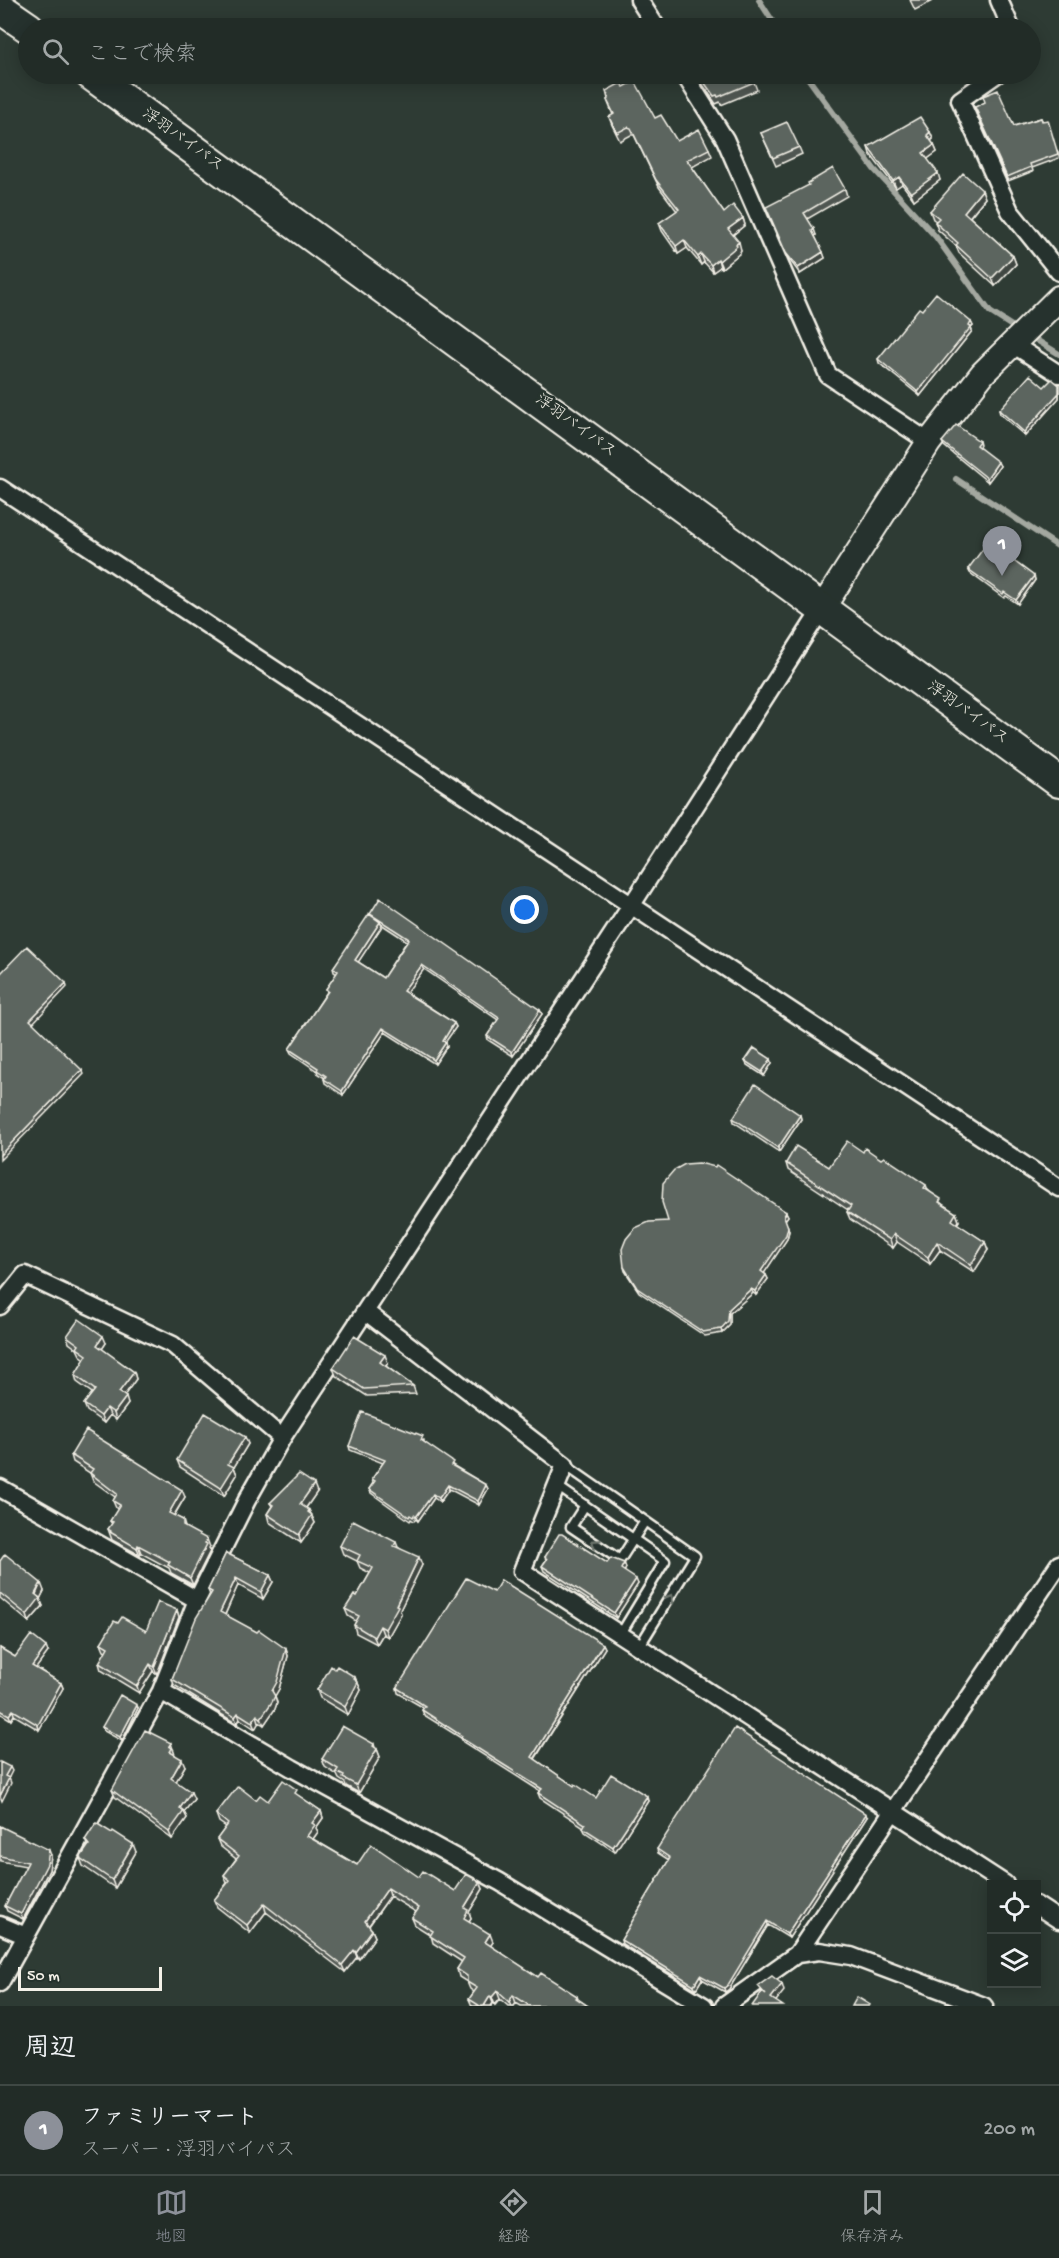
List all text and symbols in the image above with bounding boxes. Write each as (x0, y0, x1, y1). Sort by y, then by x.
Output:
search box (18, 18, 1041, 84)
icon: search (39, 35, 72, 68)
text: ここで検索 (87, 43, 197, 69)
street label: 浮羽バイパス (138, 104, 227, 177)
street label: 浮羽バイパス (531, 390, 620, 463)
pin: 1 (982, 526, 1022, 576)
street label: 浮羽バイパス (923, 677, 1012, 750)
your location (510, 895, 539, 924)
one-way arrow (591, 1539, 602, 1550)
one-way arrow (662, 1593, 673, 1604)
map controls (987, 1880, 1041, 1988)
button: locate (987, 1880, 1041, 1934)
button: layers (987, 1934, 1041, 1988)
scale bar (18, 1964, 162, 1992)
text: 50 m (27, 1968, 60, 1987)
text: 周辺 (24, 2035, 76, 2066)
text: ファミリーマート (81, 2106, 258, 2132)
text: 1 (39, 2119, 48, 2142)
text: 200 m (984, 2119, 1035, 2142)
text: スーパー · 浮羽バイパス (81, 2140, 296, 2163)
tab: 地図 (155, 2186, 188, 2248)
tab: 経路 (497, 2186, 530, 2248)
tab: 保存済み (840, 2186, 904, 2248)

